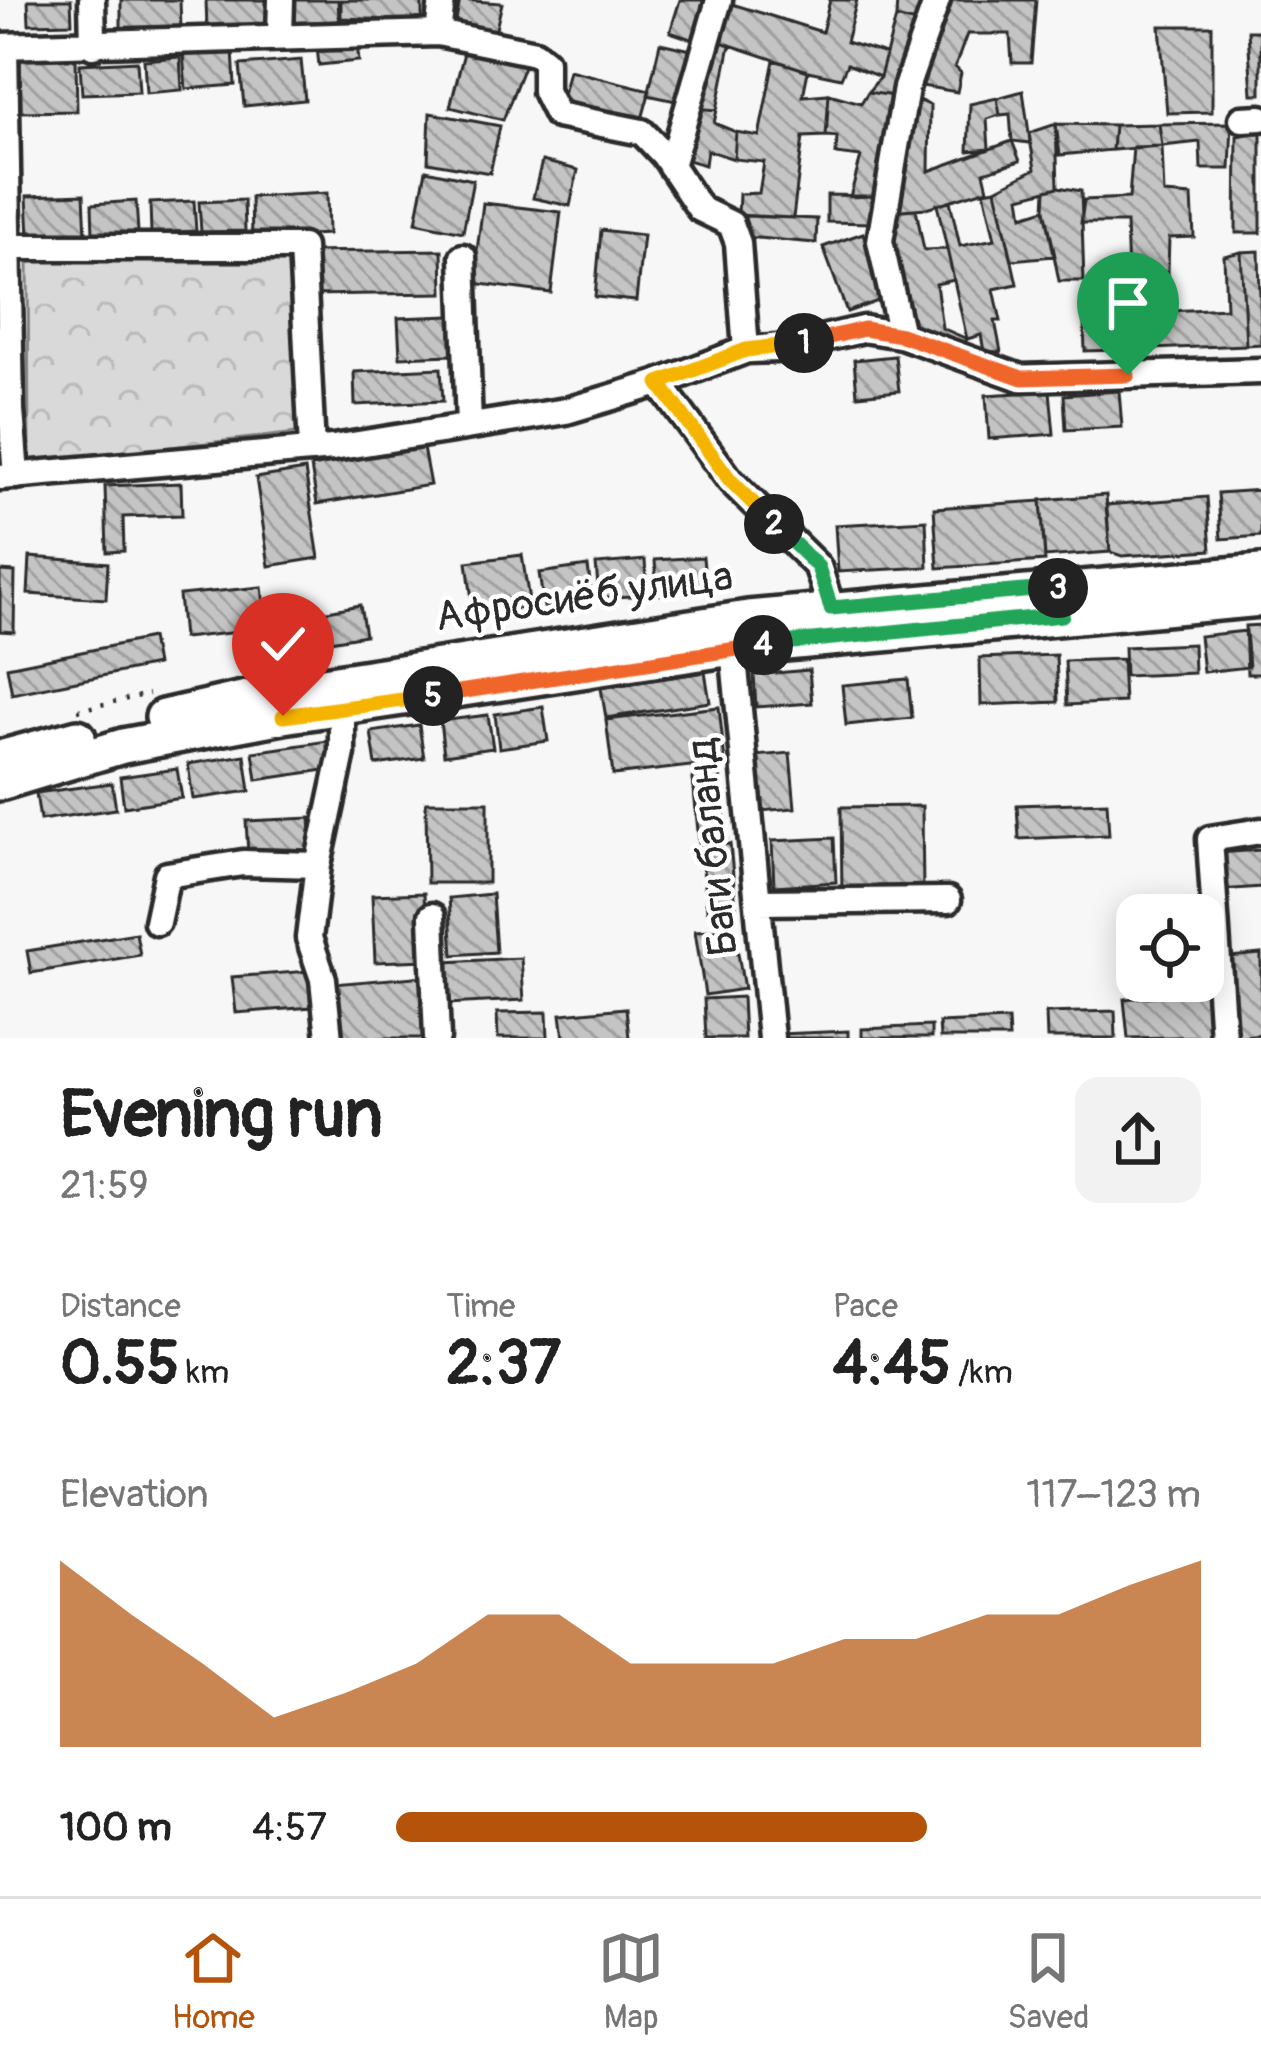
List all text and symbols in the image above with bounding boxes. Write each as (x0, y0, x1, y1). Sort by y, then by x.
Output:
pin (1077, 252, 1179, 375)
icon: arrive (1095, 270, 1161, 336)
pin: 1 (774, 313, 834, 373)
text: 1 (798, 322, 810, 363)
pin: 2 (744, 494, 804, 554)
text: 2 (765, 503, 783, 544)
street label: Афросиёб улица (432, 550, 736, 644)
pin: 3 (1028, 558, 1088, 618)
text: 3 (1049, 567, 1067, 608)
pin (232, 593, 334, 716)
icon: check (250, 611, 316, 677)
pin: 4 (733, 615, 793, 675)
text: 4 (753, 624, 773, 665)
pin: 5 (403, 666, 463, 726)
text: 5 (424, 675, 442, 716)
street label: Баги баланд (676, 736, 750, 958)
map controls (1116, 894, 1224, 1002)
button: locate (1116, 894, 1224, 1002)
text: Evening run (60, 1074, 383, 1157)
button: share (1075, 1077, 1201, 1203)
text: 21:59 (60, 1161, 149, 1210)
text: Distance (60, 1286, 181, 1327)
text: Time (446, 1286, 515, 1327)
text: Pace (833, 1286, 898, 1327)
text: 0.55 (60, 1327, 179, 1402)
text: 2:37 (446, 1327, 561, 1402)
text: 4:45 (833, 1327, 951, 1402)
text: km (179, 1352, 229, 1393)
text: /km (951, 1352, 1013, 1393)
text: Elevation (60, 1470, 209, 1519)
text: 117–123 m (1026, 1470, 1201, 1519)
text: 100 m (60, 1803, 172, 1852)
text: 4:57 (252, 1803, 327, 1852)
tab: Home (172, 1925, 255, 2038)
tab: Map (598, 1925, 664, 2038)
tab: Saved (1007, 1925, 1089, 2038)

